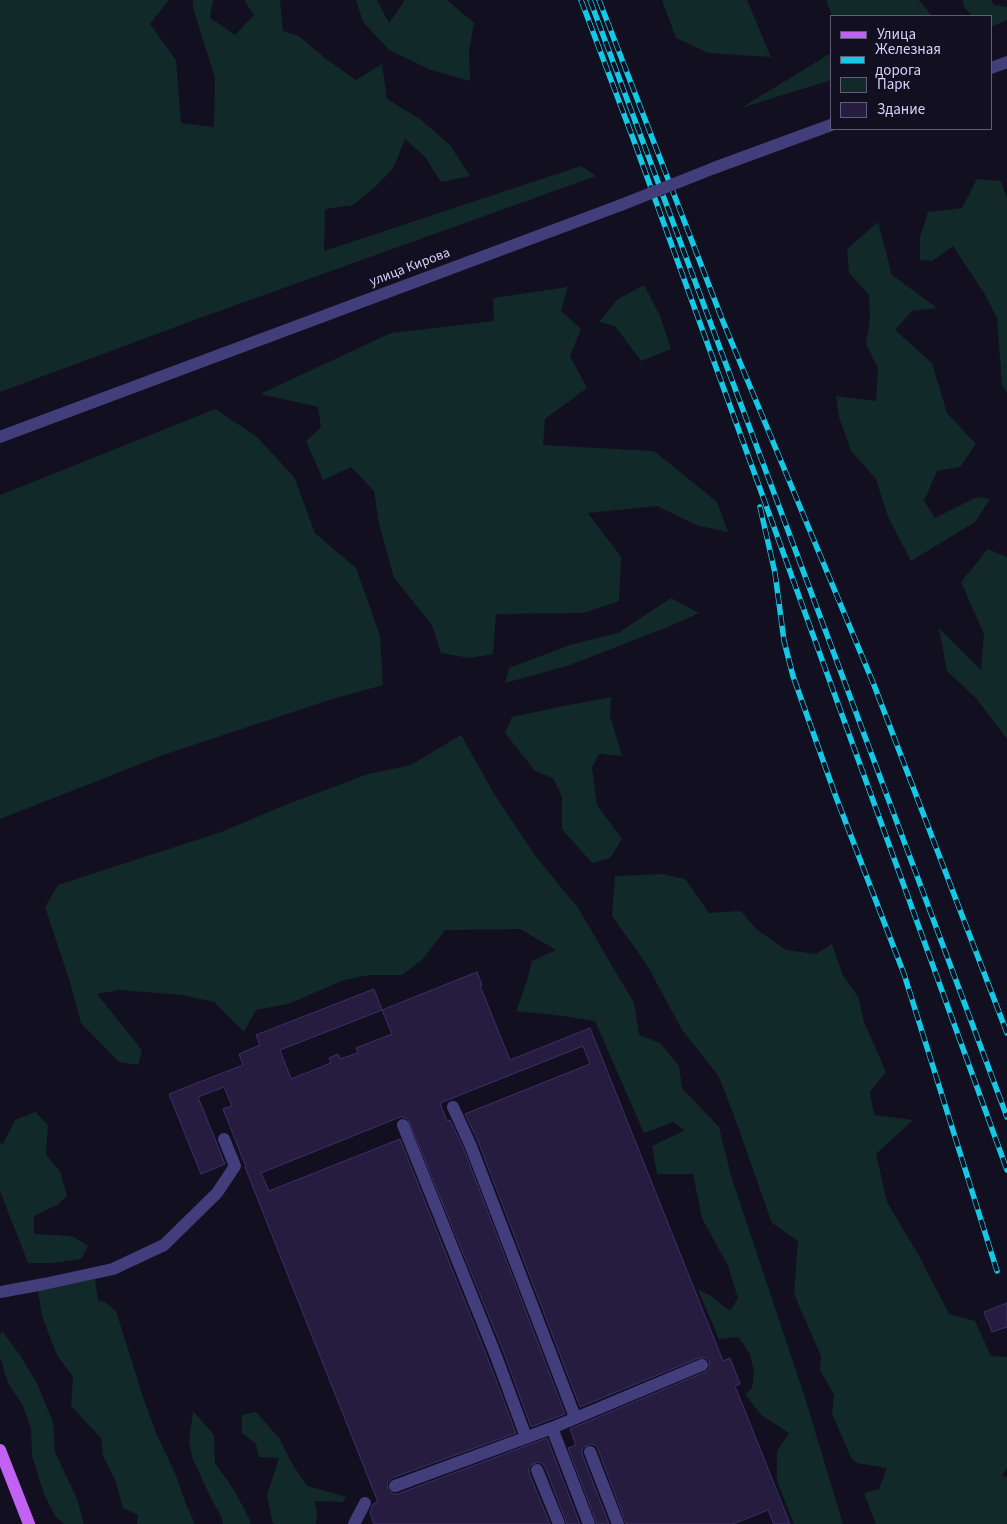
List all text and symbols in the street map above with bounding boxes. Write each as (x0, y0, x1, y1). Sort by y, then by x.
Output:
legend (830, 15, 992, 130)
text: Улица (877, 24, 916, 45)
text: Железная дорога (875, 39, 941, 81)
text: Парк (877, 74, 910, 95)
text: Здание (877, 99, 925, 120)
street label: улица Кирова (367, 245, 453, 291)

